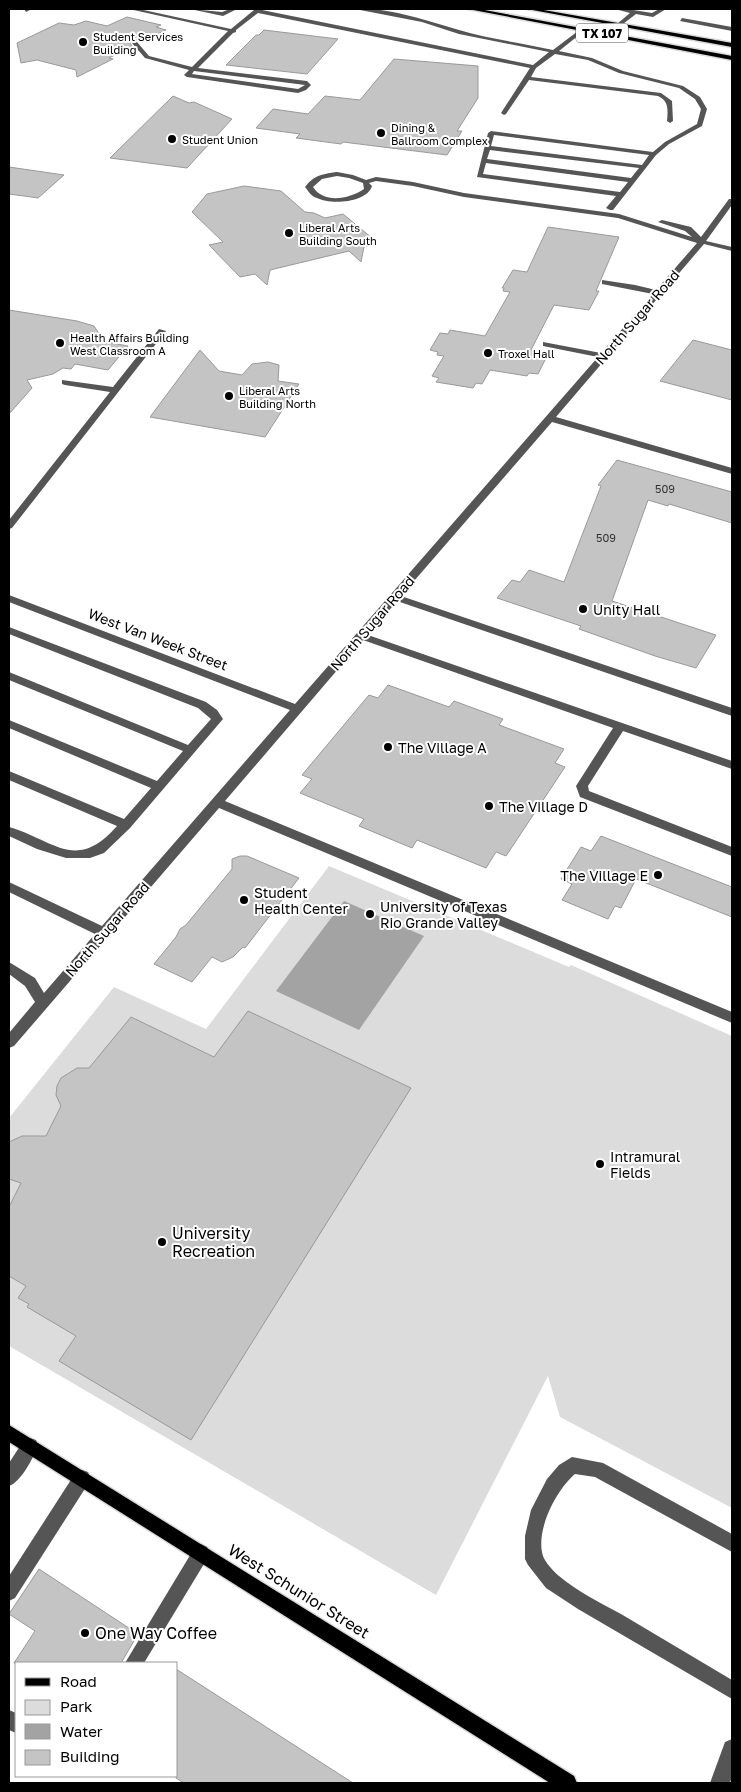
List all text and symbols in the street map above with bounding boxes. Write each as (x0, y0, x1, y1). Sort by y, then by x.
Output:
road number: TX 107 (576, 23, 628, 42)
place label: Student Services Building (93, 30, 183, 56)
marker: Student Services Building (77, 36, 89, 48)
place label: Dining & Ballroom Complex (391, 121, 488, 147)
marker: Dining & Ballroom Complex (375, 127, 387, 139)
marker: Student Union (166, 133, 178, 145)
place label: Student Union (182, 133, 258, 146)
place label: Liberal Arts Building South (299, 221, 377, 247)
marker: Liberal Arts Building South (283, 227, 295, 239)
street label: North Sugar Road (591, 266, 683, 368)
place label: Health Affairs Building West Classroom A (70, 331, 189, 357)
marker: Health Affairs Building West Classroom A (54, 337, 66, 349)
marker: Troxel Hall (482, 347, 494, 359)
place label: Troxel Hall (498, 347, 555, 360)
place label: Liberal Arts Building North (239, 384, 316, 410)
marker: Liberal Arts Building North (223, 390, 235, 402)
house number: 509 (655, 482, 675, 495)
house number: 509 (596, 531, 616, 544)
street label: North Sugar Road (326, 572, 418, 674)
place label: Unity Hall (593, 601, 660, 618)
marker: Unity Hall (577, 603, 589, 615)
street label: West Van Week Street (86, 605, 230, 673)
place label: The Village A (398, 739, 487, 756)
marker: The Village A (382, 741, 394, 753)
place label: The Village D (499, 798, 588, 815)
marker: The Village D (483, 800, 495, 812)
place label: The Village E (560, 867, 648, 884)
marker: The Village E (652, 869, 664, 881)
street label: North Sugar Road (61, 878, 153, 980)
place label: Student Health Center (254, 884, 348, 917)
marker: Student Health Center (238, 894, 250, 906)
place label: University of Texas Rio Grande Valley (380, 898, 507, 931)
marker: University of Texas Rio Grande Valley (364, 908, 376, 920)
place label: Intramural Fields (610, 1148, 680, 1181)
marker: Intramural Fields (594, 1158, 606, 1170)
place label: University Recreation (172, 1223, 255, 1261)
marker: University Recreation (156, 1236, 168, 1248)
street label: West Schunior Street (225, 1539, 373, 1643)
place label: One Way Coffee (95, 1623, 217, 1643)
marker: One Way Coffee (79, 1627, 91, 1639)
legend (15, 1662, 178, 1777)
text: Road (60, 1672, 97, 1690)
text: Park (60, 1697, 93, 1715)
text: Water (60, 1722, 103, 1740)
text: Building (60, 1747, 120, 1765)

